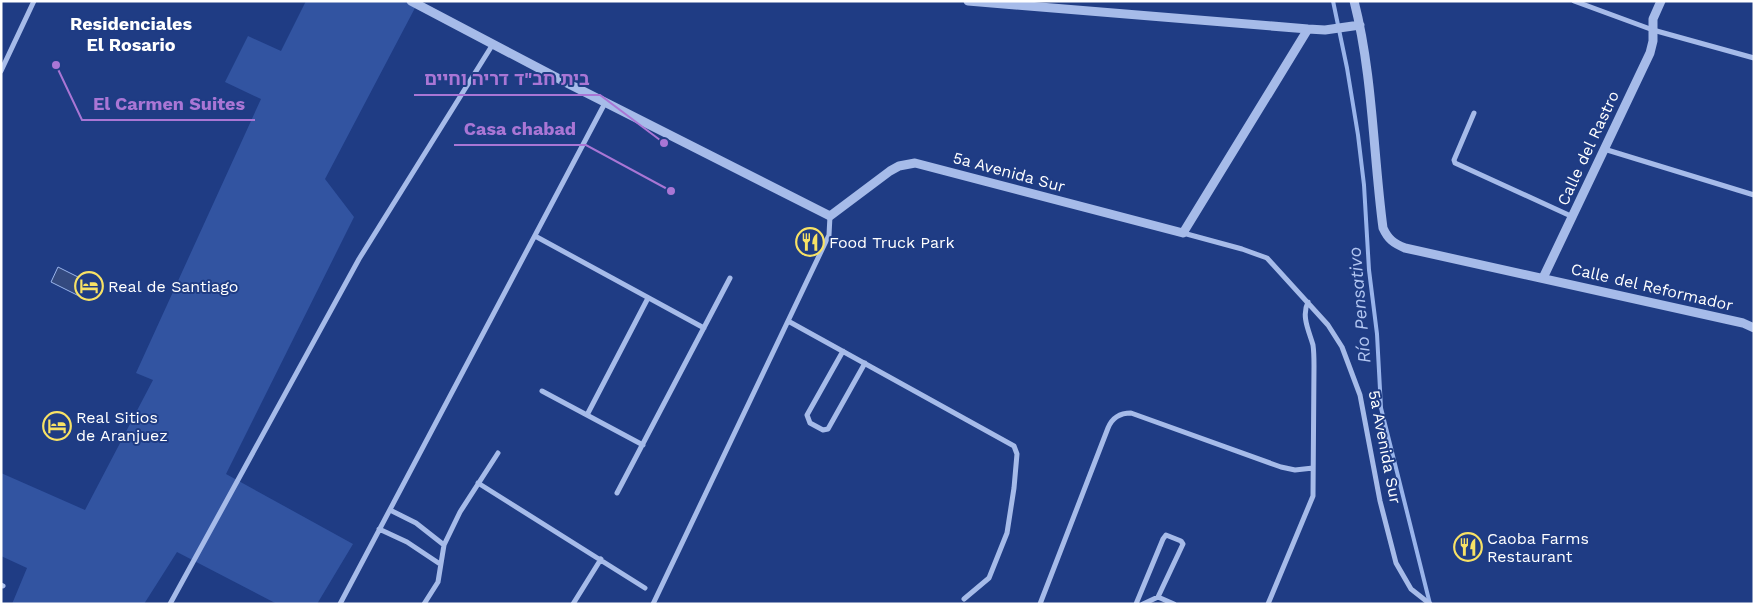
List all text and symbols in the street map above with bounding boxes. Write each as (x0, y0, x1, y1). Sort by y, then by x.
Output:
district label: Residenciales El Rosario (70, 13, 192, 55)
callout: בית חב"ד דריה וחיים (414, 62, 600, 95)
text: בית חב"ד דריה וחיים (424, 68, 590, 89)
callout: El Carmen Suites (82, 87, 255, 120)
street label: Calle del Rastro (1553, 88, 1623, 208)
text: El Carmen Suites (93, 93, 245, 114)
callout: Casa chabad (454, 112, 586, 145)
text: Casa chabad (464, 118, 576, 139)
street label: 5a Avenida Sur (951, 148, 1068, 196)
restaurant icon: Food Truck Park (795, 227, 825, 257)
place label: Food Truck Park (829, 233, 955, 252)
water label: Río Pensativo (1343, 246, 1375, 364)
street label: Calle del Reformador (1569, 259, 1735, 315)
hotel icon: Real de Santiago (74, 271, 104, 301)
place label: Real de Santiago (108, 277, 238, 296)
street label: 5a Avenida Sur (1365, 389, 1405, 506)
place label: Real Sitios de Aranjuez (76, 408, 168, 445)
hotel icon: Real Sitios de Aranjuez (42, 411, 72, 441)
place label: Caoba Farms Restaurant (1487, 529, 1589, 566)
restaurant icon: Caoba Farms Restaurant (1453, 532, 1483, 562)

